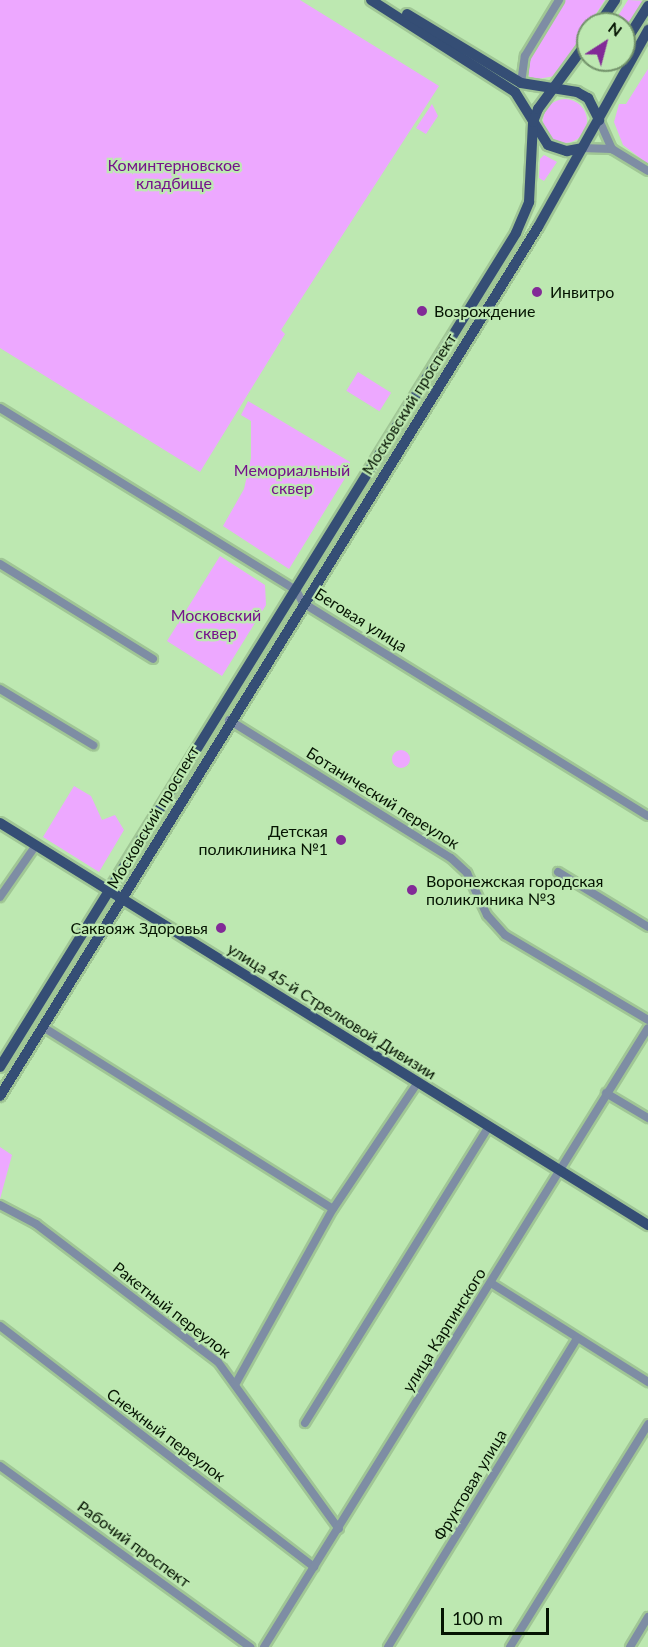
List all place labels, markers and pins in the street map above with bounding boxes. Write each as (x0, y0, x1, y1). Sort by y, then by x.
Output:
place label: Инвитро (550, 282, 614, 302)
marker: Инвитро (528, 283, 546, 301)
place label: Возрождение (434, 301, 535, 321)
marker: Возрождение (415, 304, 429, 318)
place label: Детская поликлиника №1 (198, 821, 328, 859)
marker: Детская поликлиника №1 (332, 831, 350, 849)
place label: Воронежская городская поликлиника №3 (426, 871, 603, 909)
marker: Воронежская городская поликлиника №3 (403, 881, 421, 899)
place label: Саквояж Здоровья (70, 918, 208, 938)
marker: Саквояж Здоровья (212, 919, 230, 937)

